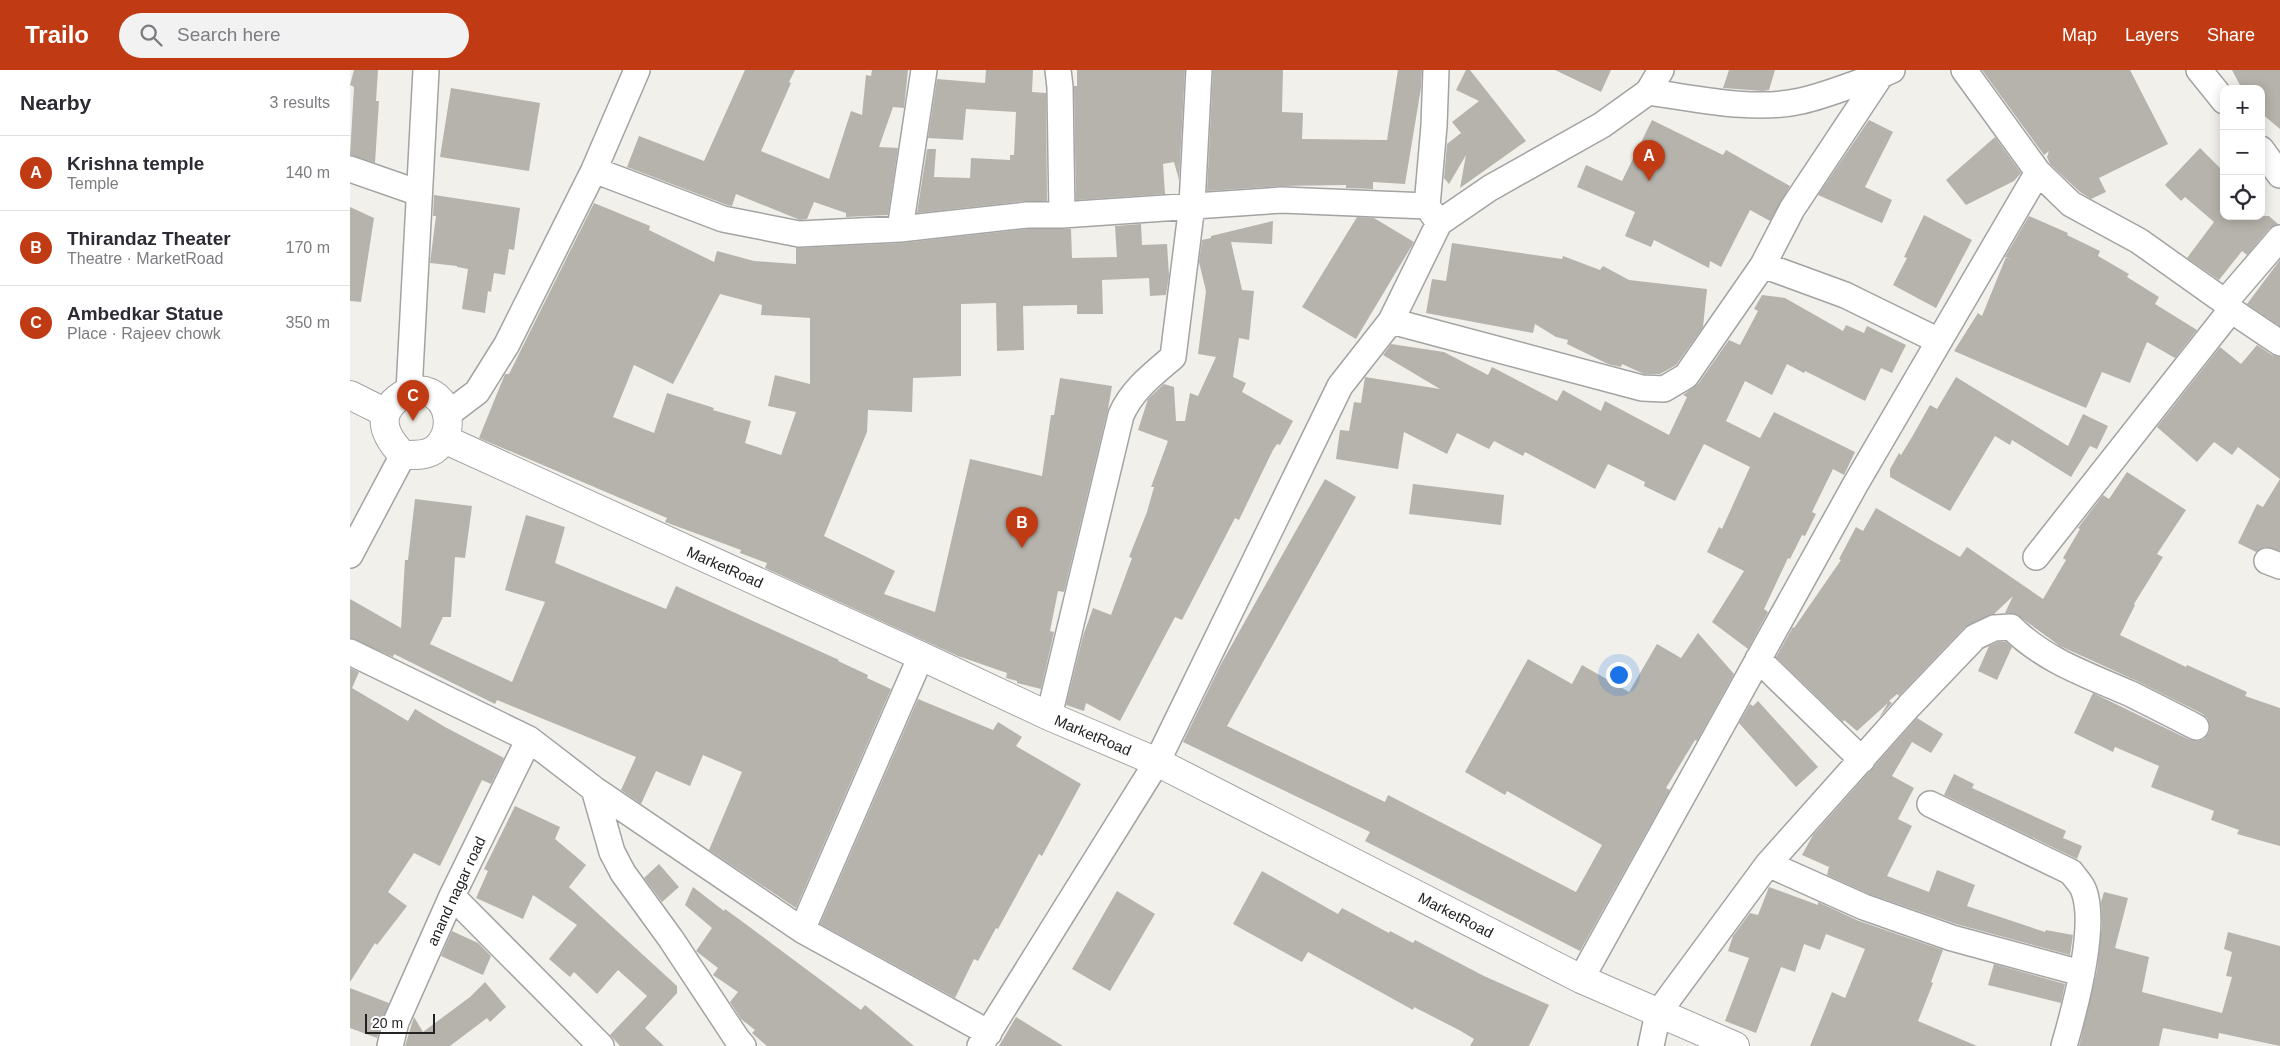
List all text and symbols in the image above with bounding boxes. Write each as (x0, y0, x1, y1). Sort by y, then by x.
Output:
search box (119, 13, 469, 58)
text: Trailo (25, 21, 89, 48)
icon: search (137, 21, 165, 49)
text: Search here (177, 24, 281, 45)
text: Map (2062, 25, 2097, 45)
text: Layers (2125, 25, 2179, 45)
text: Share (2207, 25, 2255, 45)
map controls (2220, 85, 2265, 220)
button: + (2220, 85, 2265, 130)
text: Nearby (20, 91, 91, 114)
text: 3 results (270, 94, 330, 111)
button: − (2220, 130, 2265, 175)
pin: A (1633, 140, 1665, 181)
text: Krishna temple (67, 153, 204, 174)
text: A (30, 164, 42, 181)
text: 140 m (286, 164, 330, 181)
text: Temple (67, 175, 119, 192)
button: locate (2220, 175, 2265, 220)
text: Thirandaz Theater (67, 228, 231, 249)
text: B (30, 239, 42, 256)
text: 170 m (286, 239, 330, 256)
text: Theatre · MarketRoad (67, 250, 224, 267)
text: Ambedkar Statue (67, 303, 223, 324)
text: C (30, 314, 42, 331)
text: 350 m (286, 314, 330, 331)
text: Place · Rajeev chowk (67, 325, 221, 342)
pin: C (397, 380, 429, 421)
pin: B (1006, 507, 1038, 548)
street label: MarketRoad (684, 543, 766, 591)
your location (1606, 662, 1632, 688)
street label: MarketRoad (1052, 711, 1134, 759)
street label: anand nagar road (423, 834, 489, 948)
street label: MarketRoad (1416, 889, 1496, 941)
scale bar (365, 1011, 435, 1034)
text: 20 m (372, 1015, 403, 1031)

